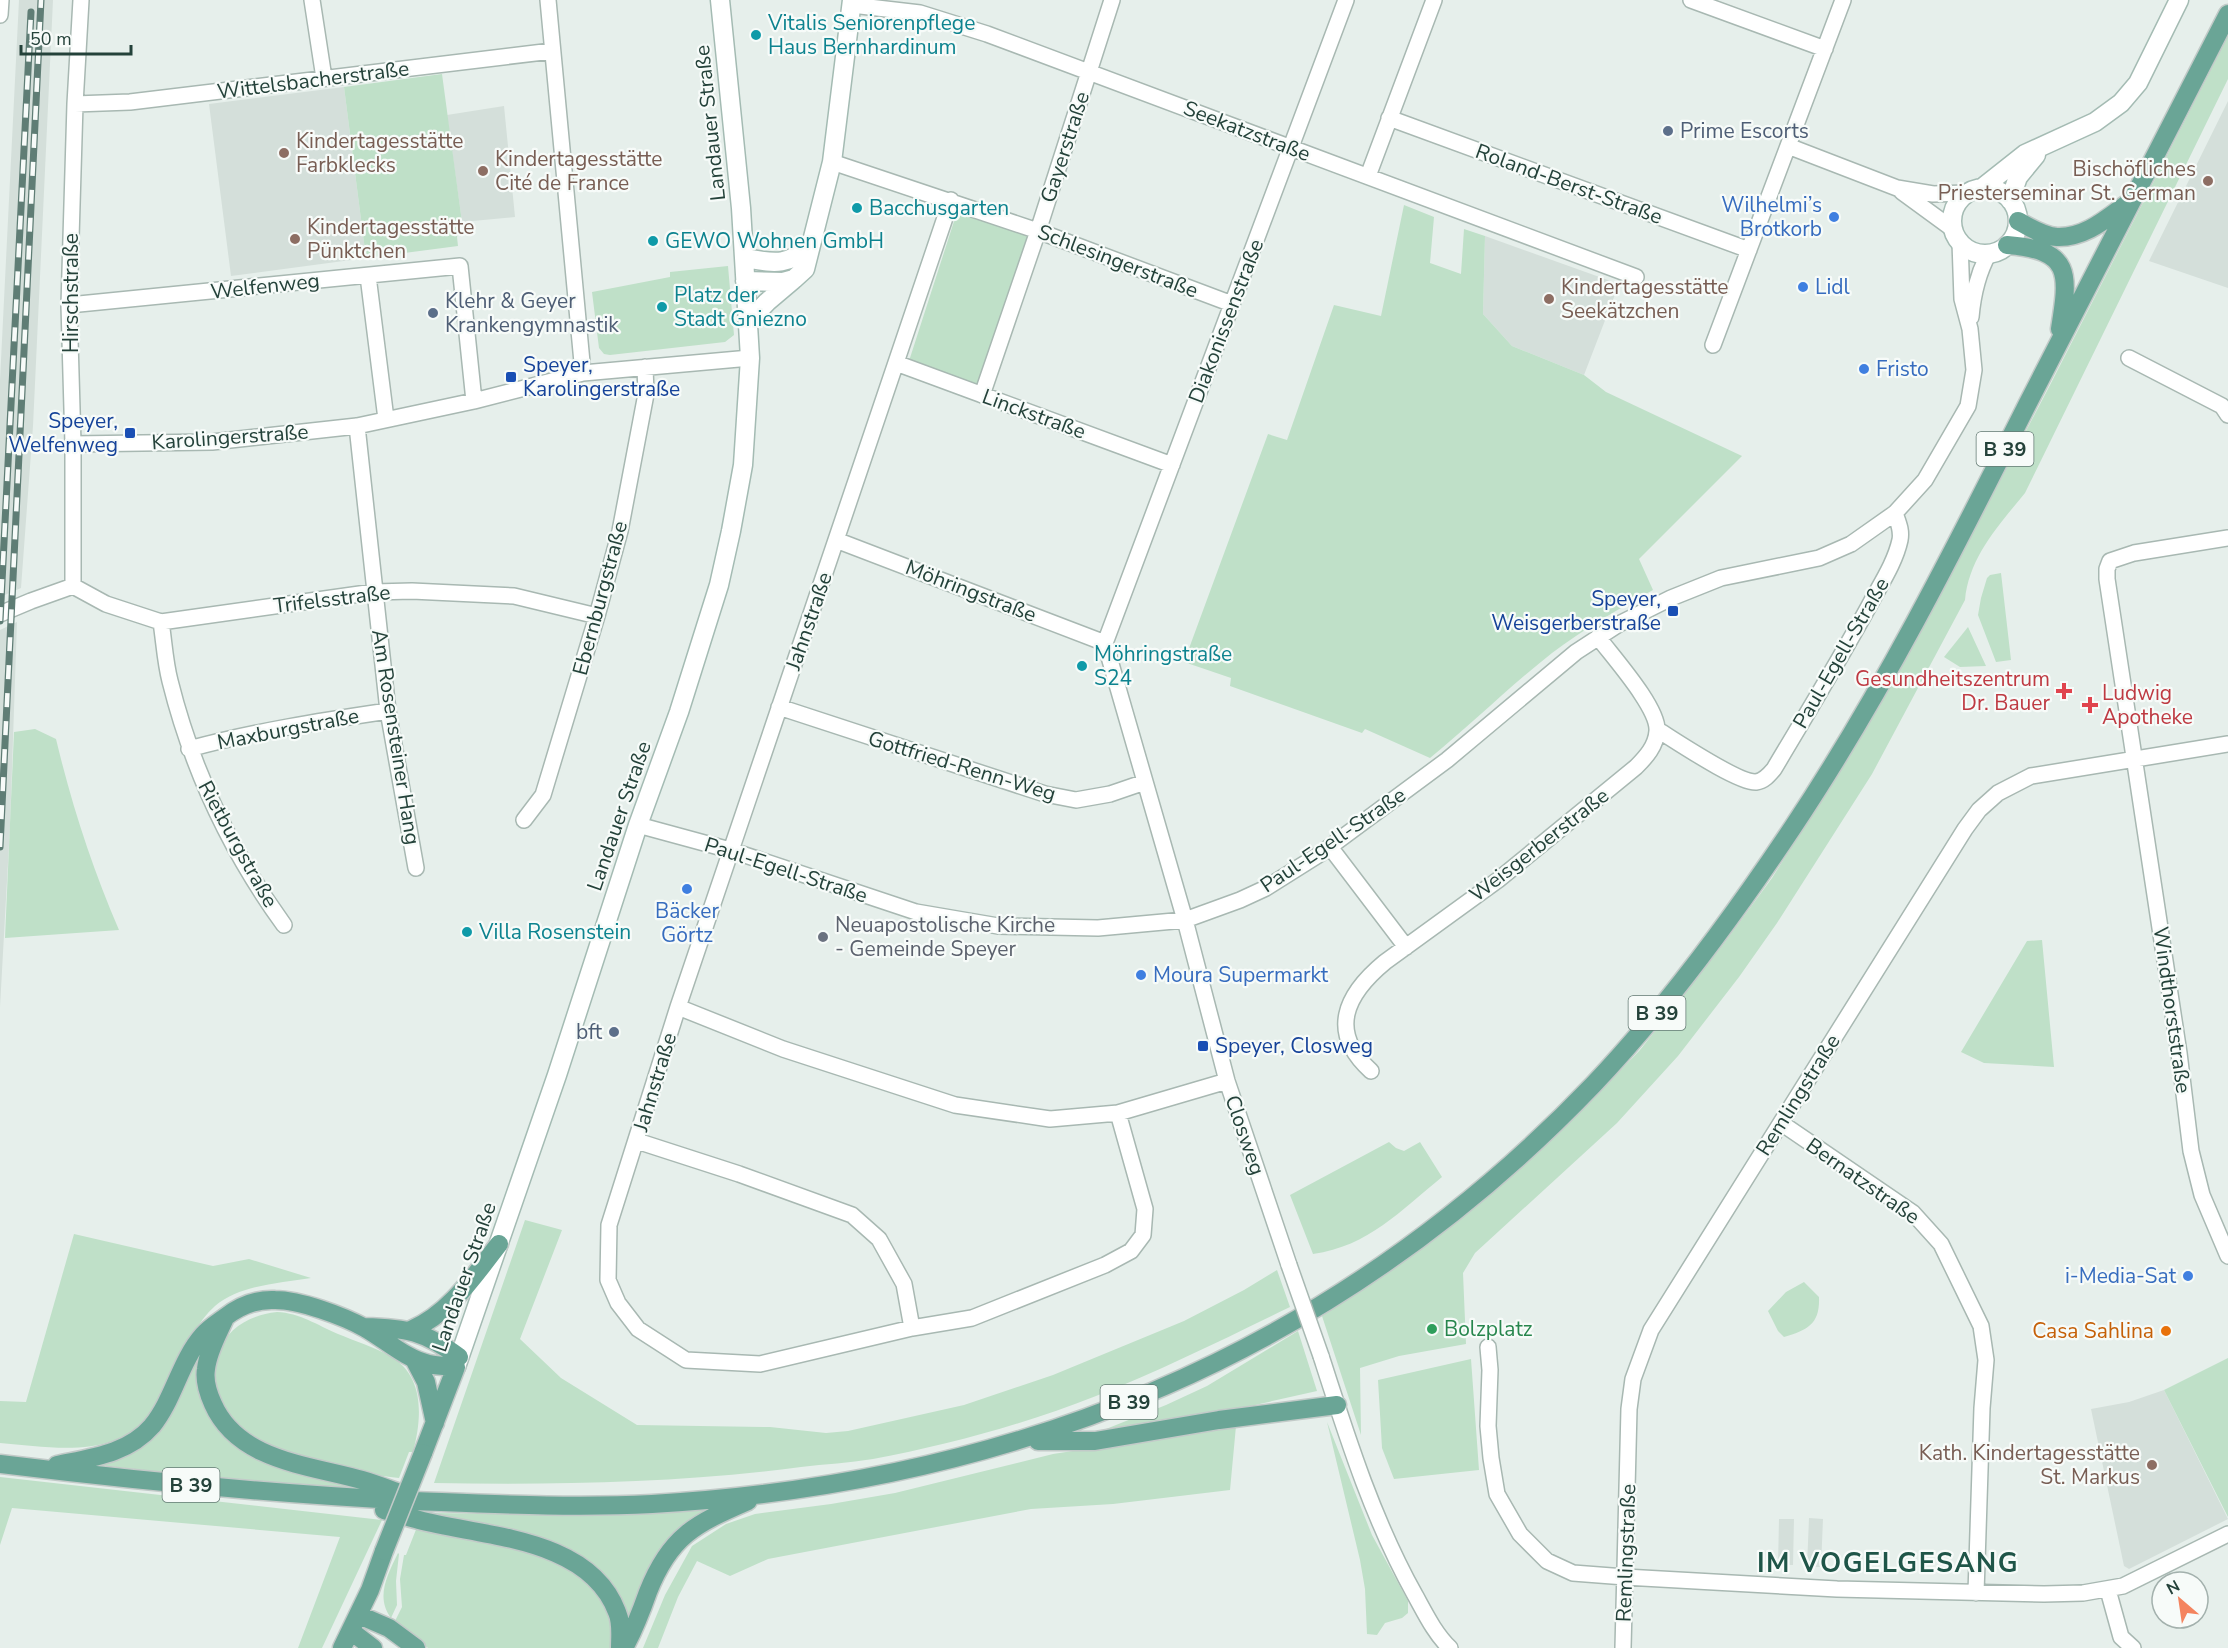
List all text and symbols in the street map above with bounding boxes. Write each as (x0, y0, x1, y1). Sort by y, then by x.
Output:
place label: Vitalis Seniorenpflege Haus Bernhardinum (767, 9, 975, 61)
scale bar (21, 18, 130, 56)
text: 50 m (30, 27, 72, 51)
marker: Vitalis Seniorenpflege Haus Bernhardinum (749, 28, 763, 42)
street label: Landauer Straße (688, 44, 732, 202)
street label: Wittelsbacherstraße (215, 54, 411, 106)
street label: Gayerstraße (1034, 88, 1096, 206)
street label: Seekatzstraße (1180, 94, 1314, 168)
place label: Prime Escorts (1680, 117, 1809, 145)
marker: Prime Escorts (1661, 124, 1675, 138)
place label: Kindertagesstätte Farbklecks (296, 127, 463, 179)
street label: Roland-Berst-Straße (1472, 137, 1666, 231)
place label: Kindertagesstätte Cité de France (495, 145, 662, 197)
marker: Kindertagesstätte Farbklecks (277, 146, 291, 160)
place label: Bischöfliches Priesterseminar St. German (1938, 155, 2196, 207)
marker: Kindertagesstätte Cité de France (476, 164, 490, 178)
marker: Bischöfliches Priesterseminar St. German (2201, 174, 2215, 188)
place label: Wilhelmi’s Brotkorb (1721, 191, 1822, 243)
place label: Bacchusgarten (869, 194, 1009, 222)
marker: Bacchusgarten (850, 201, 864, 215)
marker: Wilhelmi’s Brotkorb (1827, 210, 1841, 224)
place label: Kindertagesstätte Pünktchen (307, 213, 474, 265)
street label: Schlesingerstraße (1034, 218, 1202, 304)
place label: GEWO Wohnen GmbH (665, 227, 884, 255)
marker: Kindertagesstätte Pünktchen (288, 232, 302, 246)
street label: Hirschstraße (57, 233, 85, 353)
marker: GEWO Wohnen GmbH (646, 234, 660, 248)
street label: Diakonissenstraße (1182, 235, 1270, 407)
street label: Welfenweg (209, 266, 321, 306)
place label: Kindertagesstätte Seekätzchen (1561, 273, 1728, 325)
place label: Lidl (1815, 273, 1851, 301)
marker: Lidl (1796, 280, 1810, 294)
place label: Platz der Stadt Gniezno (674, 281, 807, 333)
place label: Klehr & Geyer Krankengymnastik (445, 287, 619, 339)
marker: Kindertagesstätte Seekätzchen (1542, 292, 1556, 306)
marker: Platz der Stadt Gniezno (655, 300, 669, 314)
marker: Klehr & Geyer Krankengymnastik (426, 306, 440, 320)
place label: Speyer, Karolingerstraße (523, 351, 680, 403)
place label: Fristo (1876, 355, 1929, 383)
marker: Fristo (1857, 362, 1871, 376)
marker: Speyer, Karolingerstraße (504, 370, 518, 384)
street label: Linckstraße (978, 382, 1090, 446)
place label: Speyer, Welfenweg (8, 407, 118, 459)
street label: Karolingerstraße (151, 418, 309, 456)
marker: Speyer, Welfenweg (123, 426, 137, 440)
road number: B 39 (1976, 432, 2034, 466)
street label: Ebernburgstraße (566, 518, 634, 678)
street label: Möhringstraße (901, 553, 1041, 629)
street label: Jahnstraße (779, 568, 839, 675)
street label: Paul-Egell-Straße (1786, 572, 1896, 734)
street label: Trifelsstraße (272, 578, 392, 620)
place label: Speyer, Weisgerberstraße (1491, 585, 1661, 637)
marker: Speyer, Weisgerberstraße (1666, 604, 1680, 618)
street label: Am Rosensteiner Hang (365, 627, 427, 847)
place label: Möhringstraße S24 (1094, 640, 1232, 692)
marker: Möhringstraße S24 (1075, 659, 1089, 673)
place label: Gesundheitszentrum Dr. Bauer (1855, 665, 2050, 717)
place label: Ludwig Apotheke (2102, 679, 2193, 731)
marker: Gesundheitszentrum Dr. Bauer (2055, 682, 2073, 700)
marker: Ludwig Apotheke (2083, 698, 2097, 712)
street label: Maxburgstraße (215, 702, 361, 756)
street label: Gottfried-Renn-Weg (865, 724, 1059, 808)
street label: Landauer Straße (580, 737, 658, 895)
street label: Rietburgstraße (192, 775, 284, 913)
street label: Paul-Egell-Straße (1255, 781, 1411, 899)
street label: Weisgerberstraße (1463, 782, 1615, 908)
street label: Paul-Egell-Straße (701, 830, 871, 910)
marker: Bäcker Görtz (680, 882, 694, 896)
place label: Bäcker Görtz (655, 897, 719, 949)
place label: Neuapostolische Kirche - Gemeinde Speyer (835, 911, 1055, 963)
place label: Villa Rosenstein (478, 918, 631, 946)
marker: Villa Rosenstein (460, 925, 474, 939)
street label: Windthorststraße (2146, 925, 2198, 1095)
marker: Neuapostolische Kirche - Gemeinde Speyer (816, 930, 830, 944)
place label: Moura Supermarkt (1153, 961, 1329, 989)
marker: Moura Supermarkt (1134, 968, 1148, 982)
road number: B 39 (1628, 996, 1686, 1030)
place label: bft (576, 1018, 603, 1046)
marker: bft (607, 1025, 621, 1039)
street label: Jahnstraße (626, 1029, 683, 1136)
street label: Remlingstraße (1749, 1029, 1847, 1161)
place label: Speyer, Closweg (1215, 1032, 1373, 1060)
marker: Speyer, Closweg (1196, 1039, 1210, 1053)
street label: Closweg (1218, 1091, 1272, 1179)
street label: Bernatzstraße (1801, 1131, 1925, 1231)
street label: Landauer Straße (425, 1198, 503, 1356)
place label: i-Media-Sat (2065, 1262, 2177, 1290)
marker: i-Media-Sat (2181, 1269, 2195, 1283)
place label: Bolzplatz (1444, 1315, 1533, 1343)
place label: Casa Sahlina (2032, 1317, 2154, 1345)
marker: Bolzplatz (1425, 1322, 1439, 1336)
marker: Casa Sahlina (2159, 1324, 2173, 1338)
road number: B 39 (1100, 1385, 1158, 1419)
place label: Kath. Kindertagesstätte St. Markus (1919, 1439, 2140, 1491)
marker: Kath. Kindertagesstätte St. Markus (2145, 1458, 2159, 1472)
road number: B 39 (162, 1468, 219, 1502)
street label: Remlingstraße (1610, 1483, 1642, 1623)
district label: IM VOGELGESANG (1757, 1545, 2019, 1582)
north arrow (2150, 1570, 2210, 1630)
text: N (2163, 1575, 2184, 1600)

